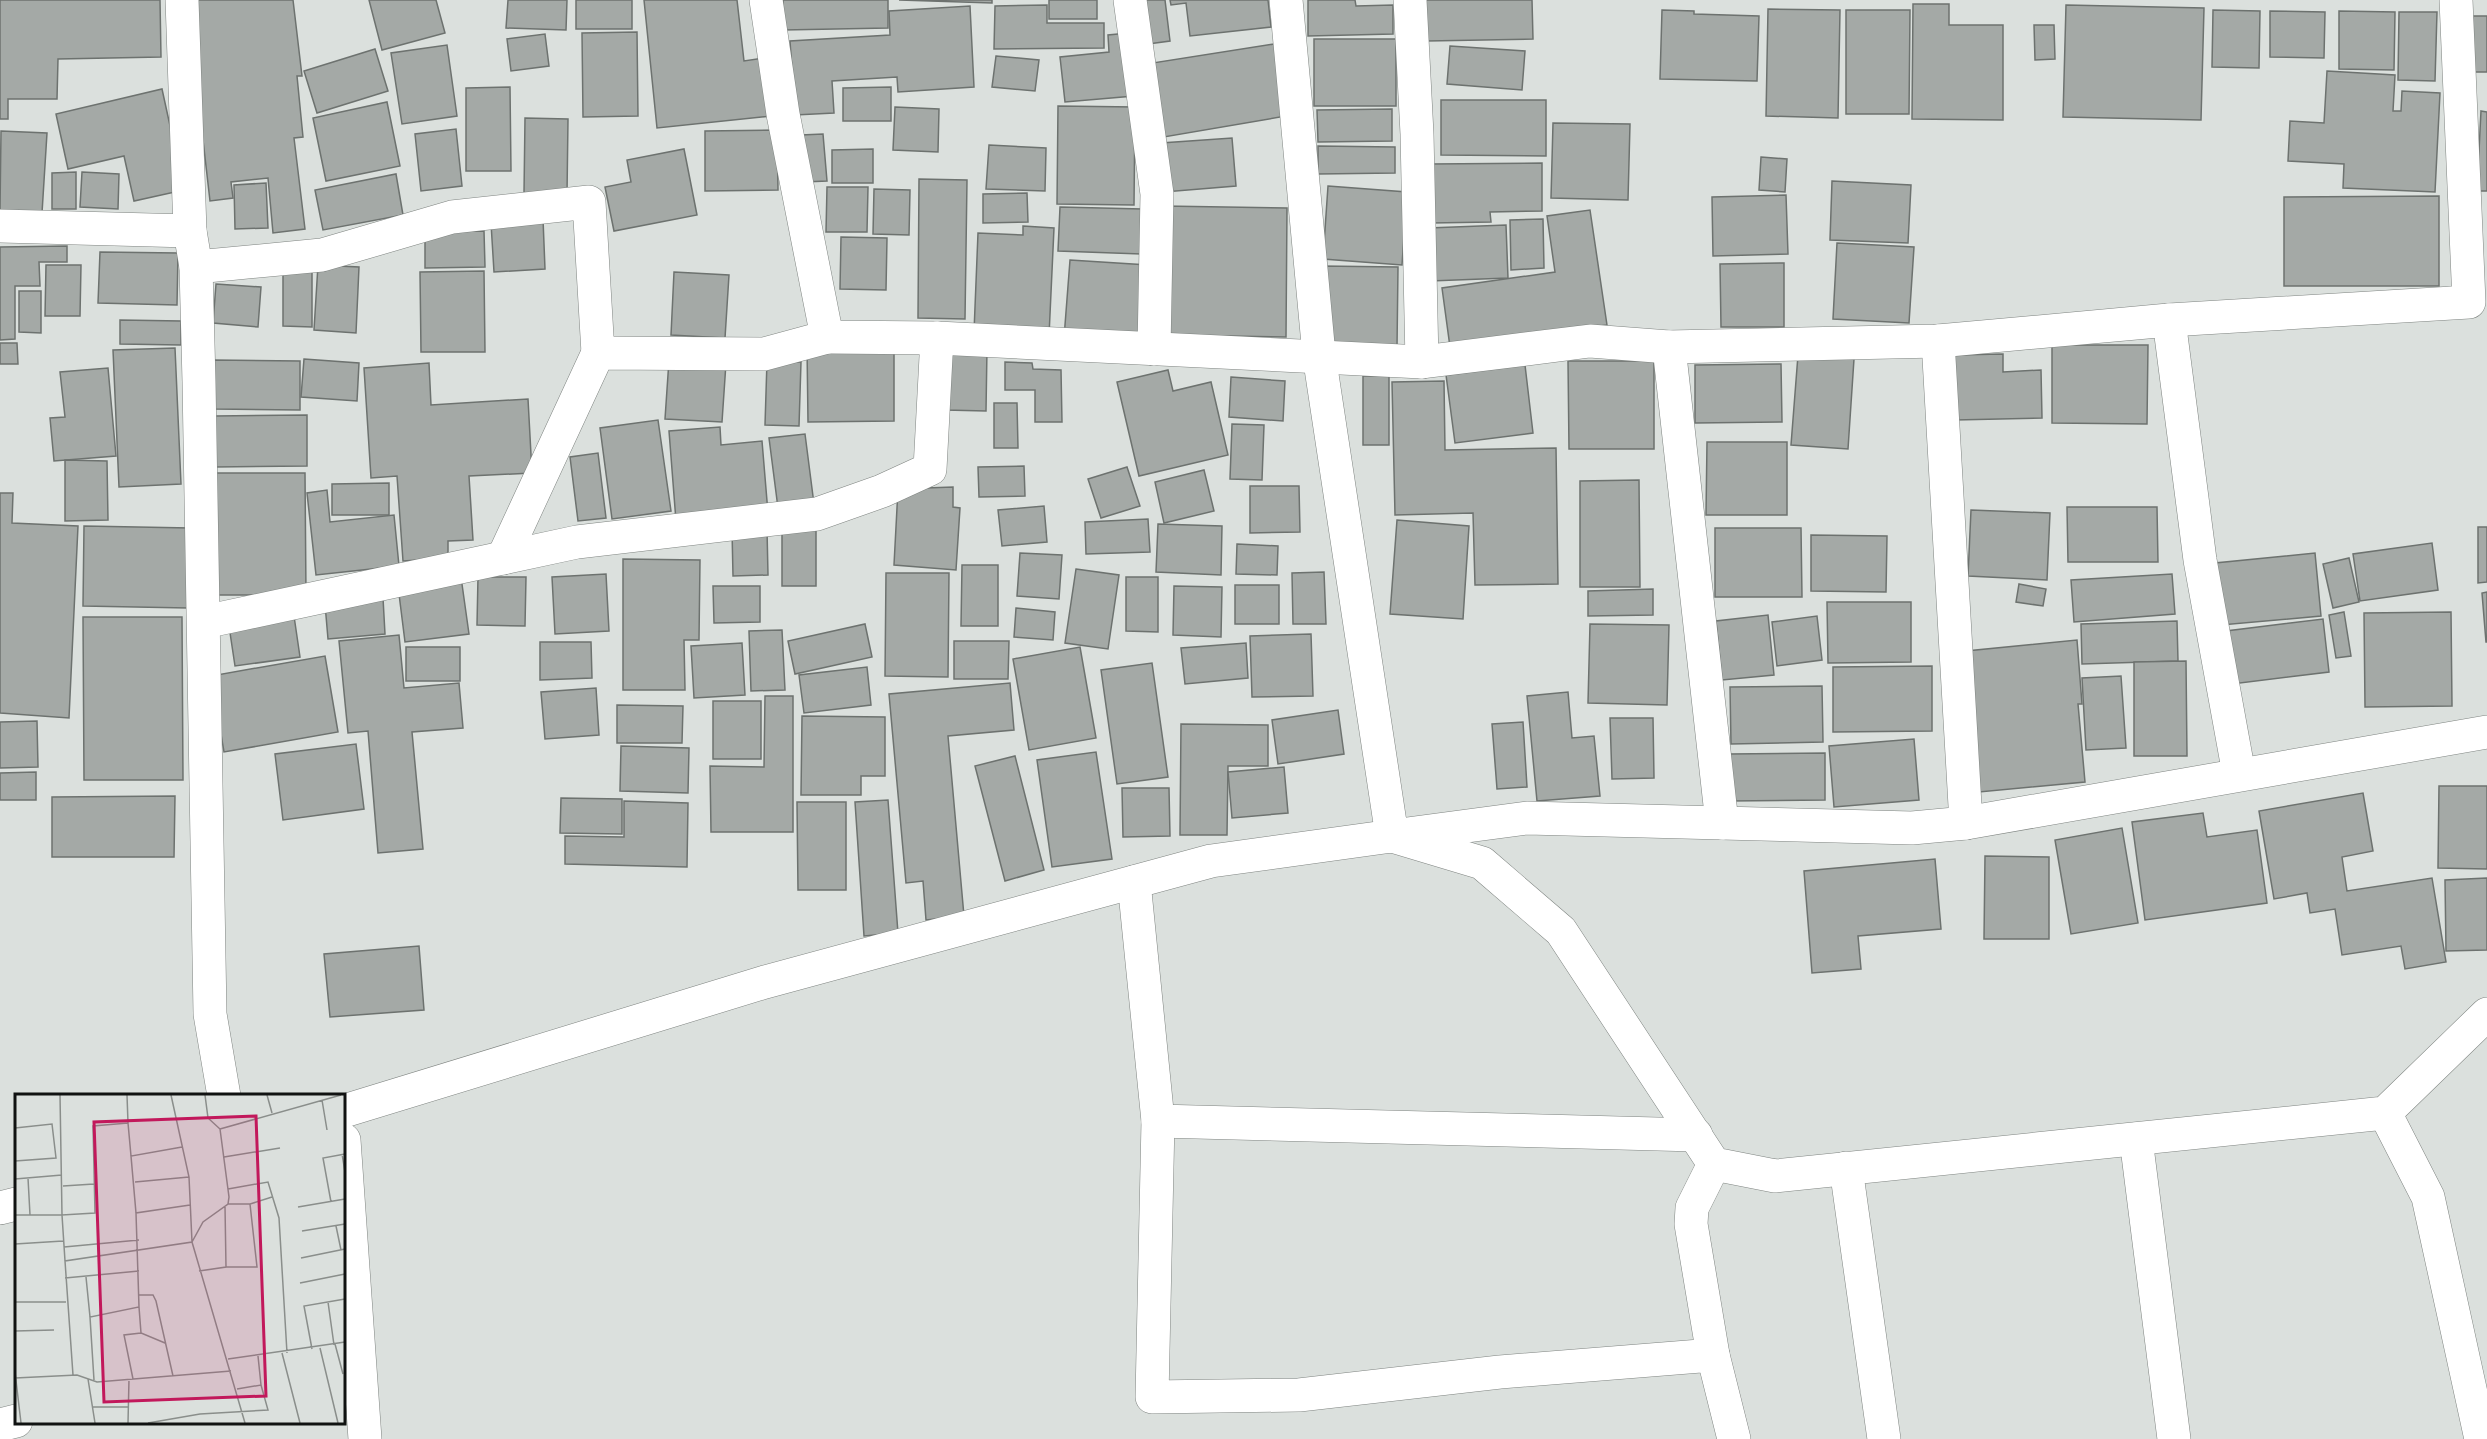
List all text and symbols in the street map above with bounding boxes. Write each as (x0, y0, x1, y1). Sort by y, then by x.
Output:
inset map (15, 1094, 345, 1424)

